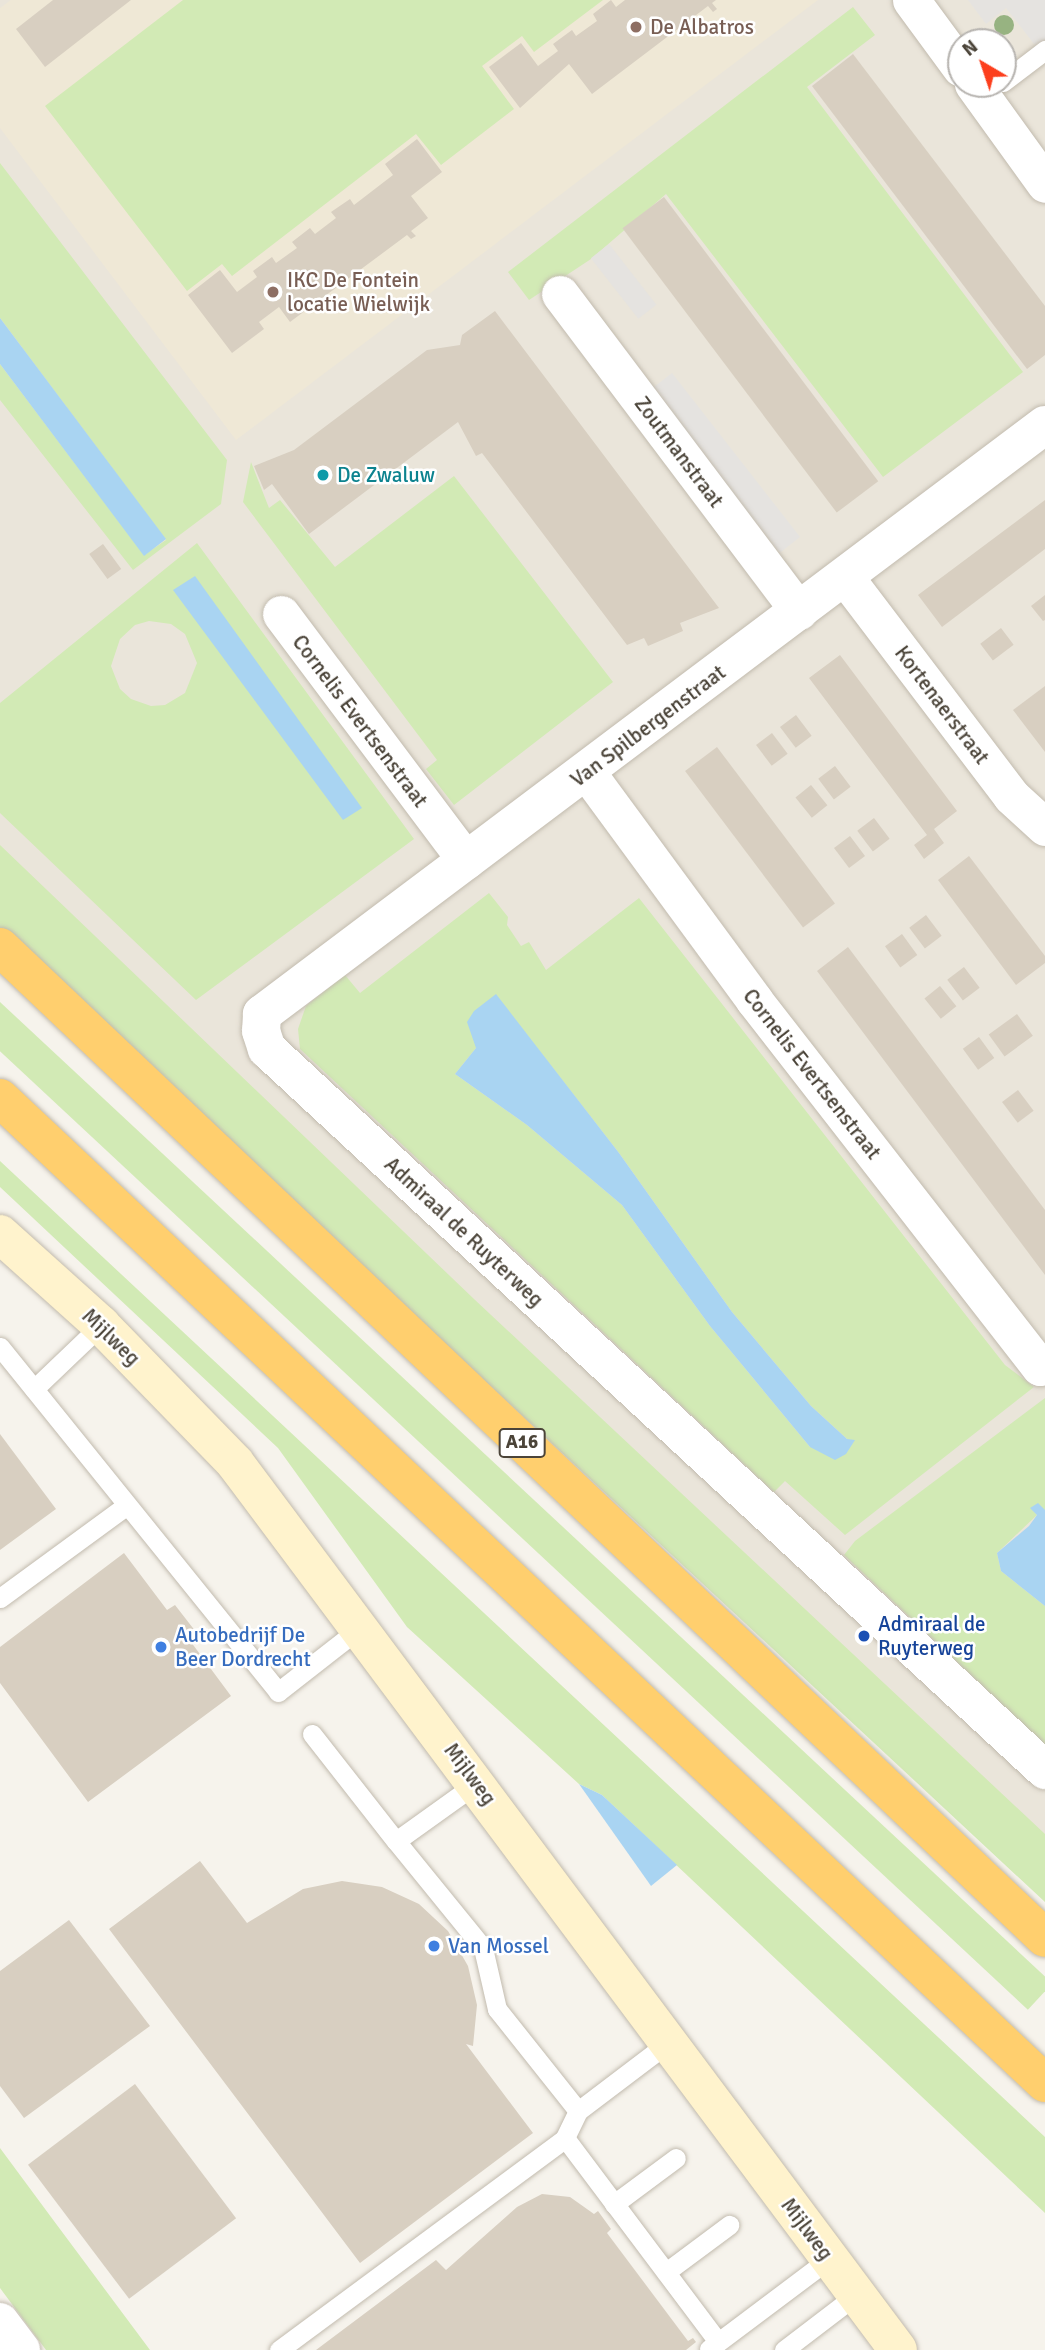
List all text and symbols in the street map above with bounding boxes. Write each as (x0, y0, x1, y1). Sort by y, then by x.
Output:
place label: De Albatros (650, 14, 754, 40)
marker: De Albatros (628, 19, 644, 35)
north arrow (947, 28, 1017, 98)
text: N (957, 35, 983, 62)
place label: IKC De Fontein locatie Wielwijk (287, 267, 430, 317)
marker: IKC De Fontein locatie Wielwijk (265, 284, 281, 300)
street label: Zoutmanstraat (629, 392, 729, 512)
place label: De Zwaluw (337, 462, 435, 488)
marker: De Zwaluw (315, 467, 331, 483)
street label: Cornelis Evertsenstraat (287, 630, 433, 812)
street label: Kortenaerstraat (889, 641, 995, 769)
street label: Van Spilbergenstraat (566, 660, 730, 792)
street label: Cornelis Evertsenstraat (738, 984, 886, 1164)
street label: Admiraal de Ruyterweg (379, 1152, 549, 1312)
street label: Mijlweg (77, 1303, 145, 1371)
road number: A16 (498, 1428, 546, 1458)
place label: Admiraal de Ruyterweg (878, 1611, 986, 1661)
place label: Autobedrijf De Beer Dordrecht (175, 1622, 311, 1672)
marker: Admiraal de Ruyterweg (856, 1628, 872, 1644)
marker: Autobedrijf De Beer Dordrecht (153, 1639, 169, 1655)
street label: Mijlweg (439, 1738, 501, 1810)
place label: Van Mossel (448, 1933, 549, 1959)
marker: Van Mossel (426, 1938, 442, 1954)
street label: Mijlweg (776, 2193, 838, 2265)

